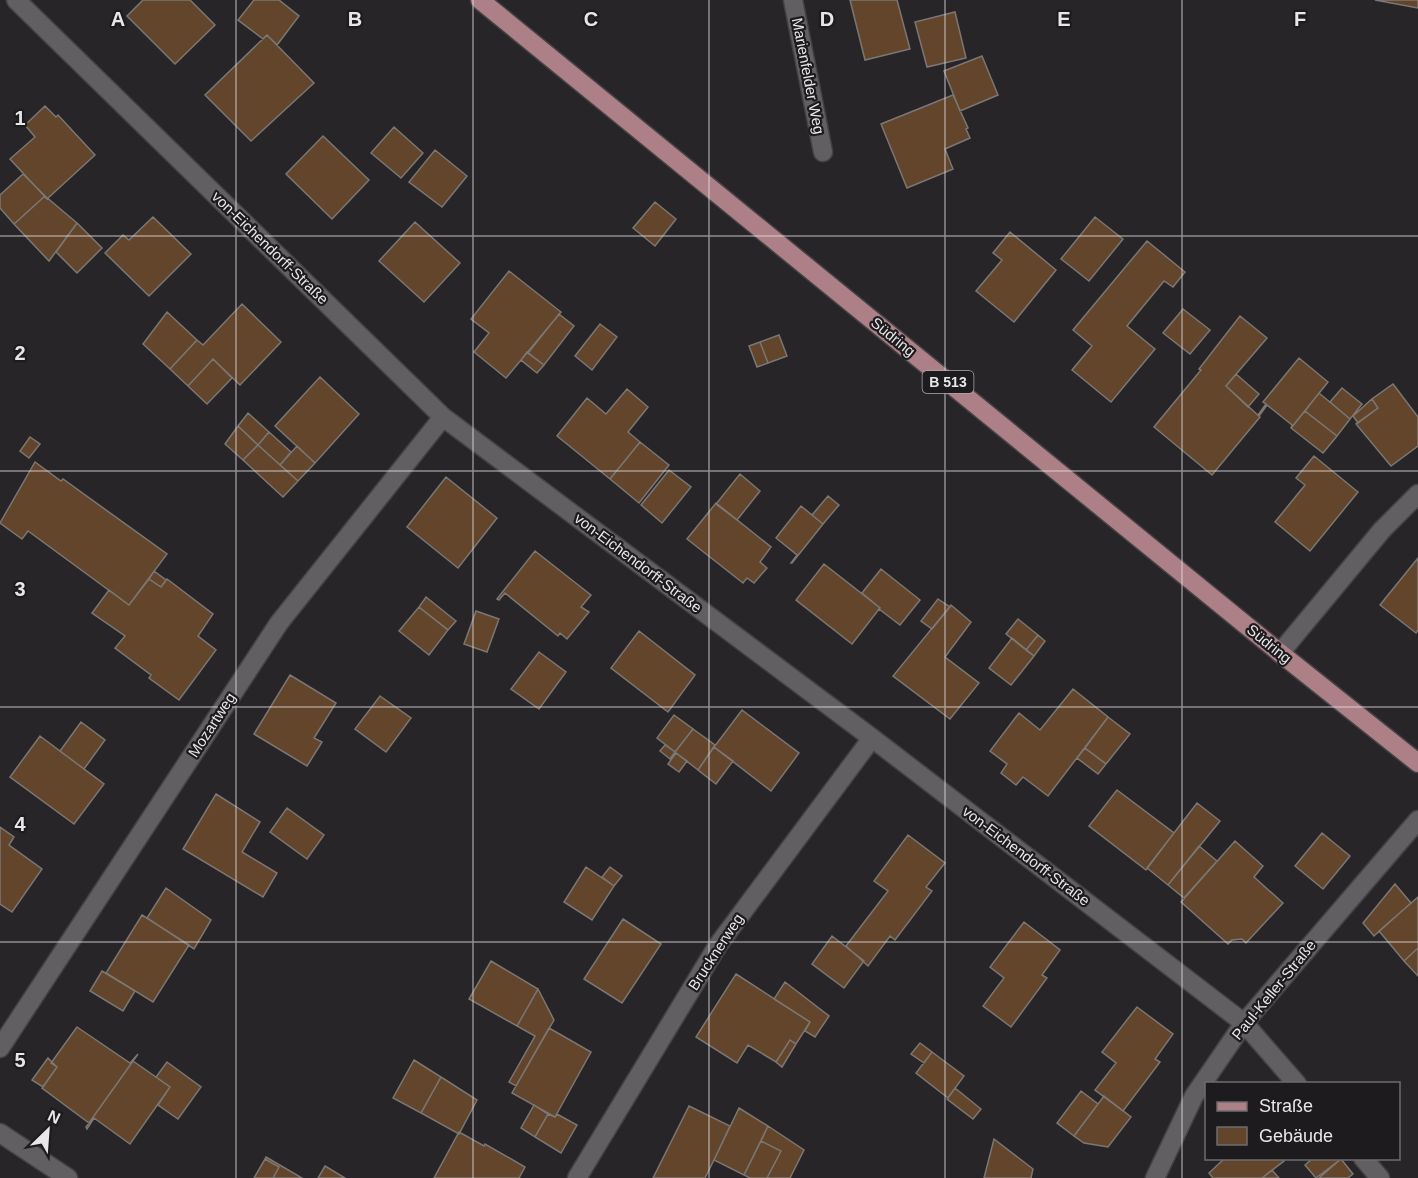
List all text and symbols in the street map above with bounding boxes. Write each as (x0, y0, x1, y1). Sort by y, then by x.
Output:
text: A (111, 8, 125, 30)
text: B (348, 8, 362, 30)
text: C (584, 8, 598, 30)
text: D (820, 8, 834, 30)
text: E (1057, 8, 1071, 30)
text: F (1294, 8, 1306, 30)
street label: Marienfelder Weg (789, 16, 828, 136)
text: 1 (14, 107, 26, 129)
street label: von-Eichendorff-Straße (209, 188, 332, 308)
street label: Südring (868, 314, 919, 359)
text: 2 (14, 342, 26, 364)
road number: B 513 (922, 371, 974, 393)
street label: von-Eichendorff-Straße (571, 509, 705, 616)
text: 3 (14, 578, 26, 600)
street label: Südring (1244, 621, 1295, 666)
street label: Mozartweg (184, 689, 239, 760)
street label: von-Eichendorff-Straße (959, 802, 1093, 909)
text: 4 (14, 813, 26, 835)
street label: Brucknerweg (685, 910, 747, 993)
street label: Paul-Keller-Straße (1228, 936, 1319, 1043)
text: 5 (14, 1049, 26, 1071)
legend (1205, 1082, 1400, 1160)
text: Straße (1259, 1096, 1313, 1116)
north arrow (18, 1100, 78, 1160)
text: N (45, 1107, 63, 1127)
text: Gebäude (1259, 1126, 1333, 1146)

